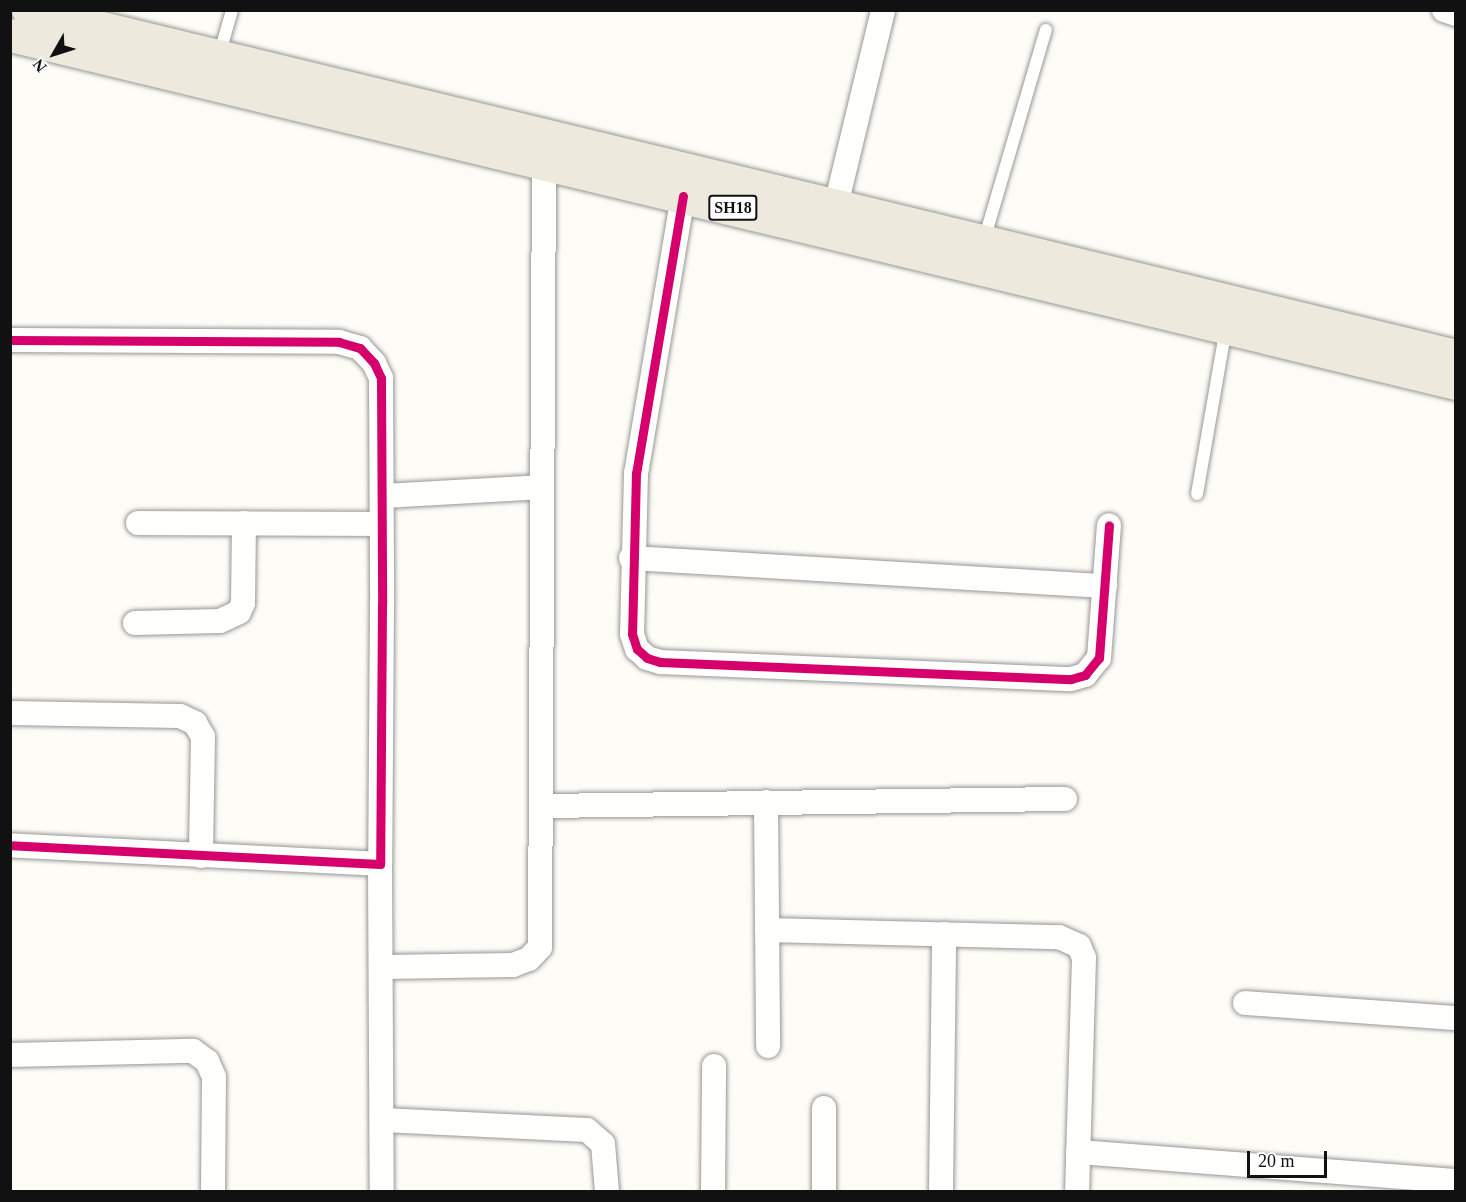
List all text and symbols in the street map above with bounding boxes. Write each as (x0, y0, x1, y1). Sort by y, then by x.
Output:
north arrow (24, 24, 84, 84)
text: N (29, 56, 50, 75)
road number: SH18 (708, 195, 758, 221)
scale bar (1250, 1139, 1330, 1177)
text: 20 m (1258, 1151, 1295, 1171)

